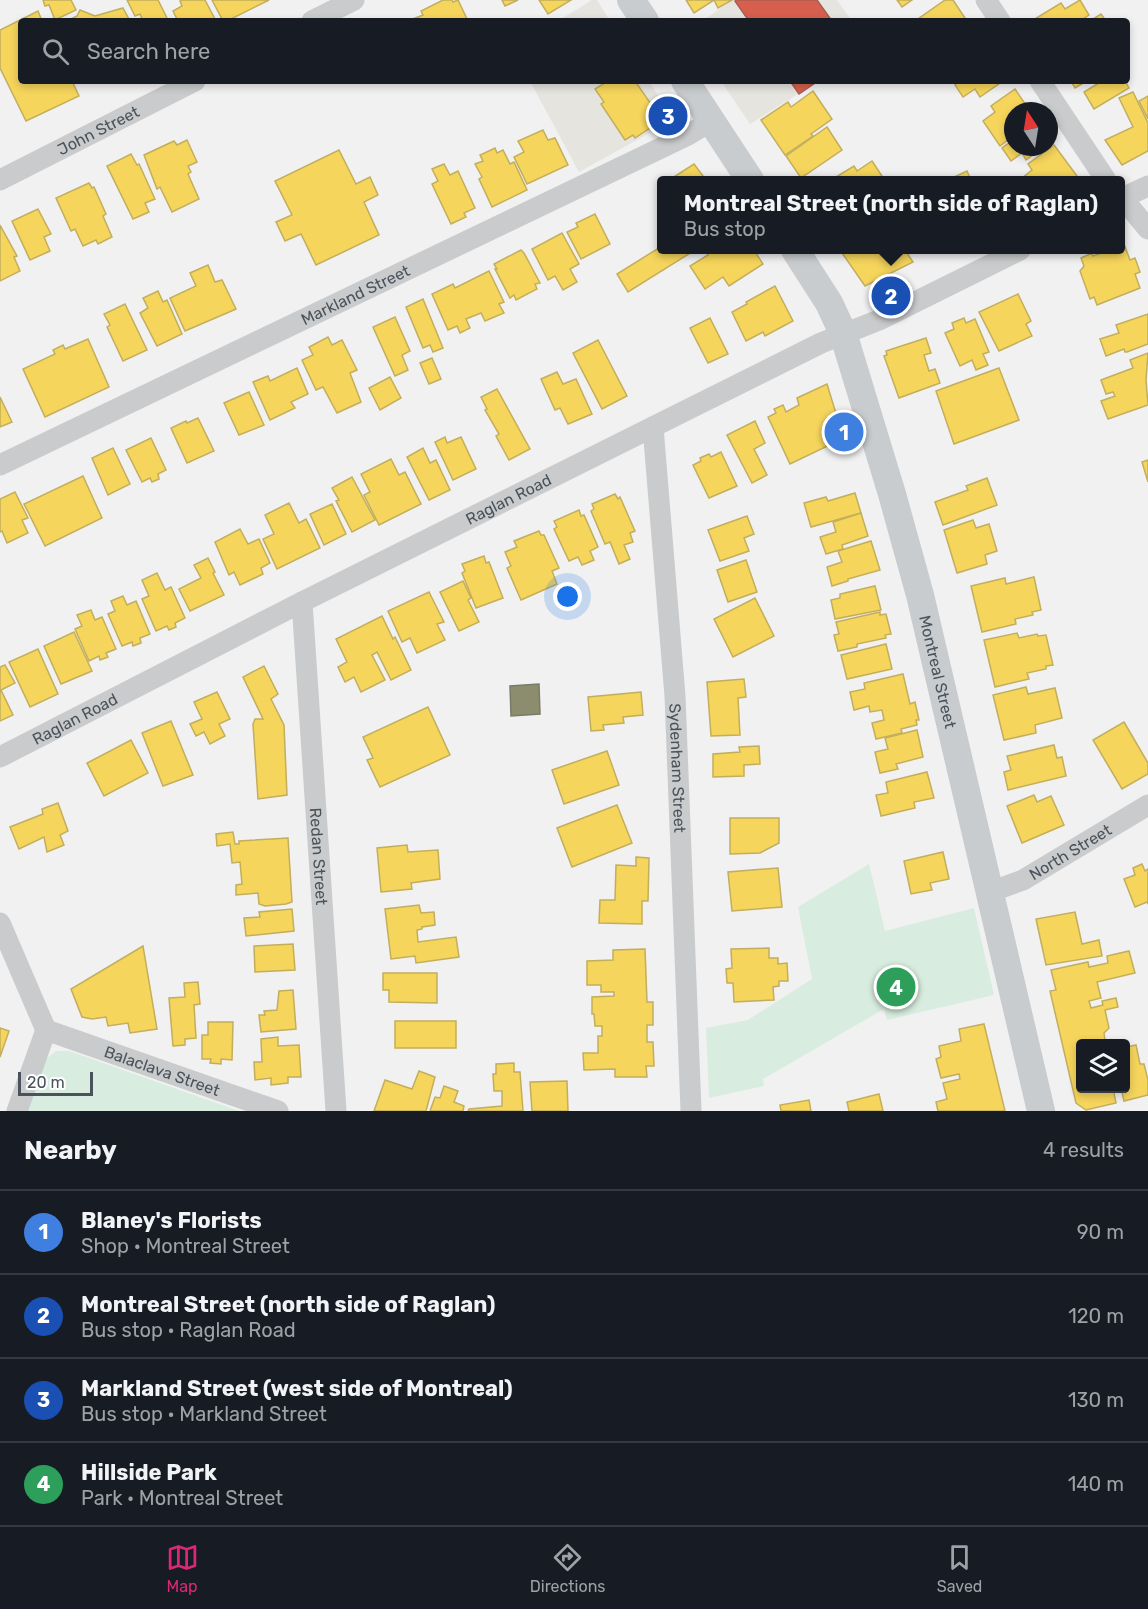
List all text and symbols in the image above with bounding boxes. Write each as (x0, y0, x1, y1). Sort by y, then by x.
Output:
search box (18, 18, 1130, 84)
icon: search (39, 35, 72, 68)
text: Search here (87, 38, 210, 65)
pin: 3 (648, 94, 688, 138)
street label: John Street (54, 102, 142, 159)
north arrow (1004, 102, 1058, 156)
popup (657, 176, 1125, 254)
text: Montreal Street (north side of Raglan) (684, 190, 1098, 217)
text: Bus stop (684, 217, 766, 241)
street label: Markland Street (298, 260, 413, 329)
pin: 2 (872, 274, 910, 318)
pin: 1 (824, 410, 864, 454)
street label: Raglan Road (462, 470, 554, 528)
your location (553, 582, 582, 611)
street label: Montreal Street (916, 613, 960, 730)
street label: Raglan Road (29, 689, 121, 748)
street label: Sydenham Street (666, 703, 690, 833)
street label: Redan Street (306, 807, 332, 906)
street label: North Street (1025, 820, 1115, 884)
pin: 4 (876, 964, 916, 1010)
map controls (1076, 1039, 1130, 1093)
button: layers (1076, 1039, 1130, 1093)
street label: Balaclava Street (102, 1042, 223, 1100)
scale bar (18, 1069, 93, 1096)
text: 20 m (27, 1073, 65, 1092)
text: Nearby (24, 1135, 117, 1166)
text: 4 results (1043, 1138, 1124, 1162)
text: Blaney's Florists (81, 1207, 262, 1234)
text: 1 (39, 1220, 48, 1244)
text: 90 m (1077, 1220, 1124, 1244)
text: Shop · Montreal Street (81, 1234, 290, 1258)
text: Montreal Street (north side of Raglan) (81, 1291, 495, 1318)
text: 2 (37, 1304, 50, 1328)
text: 120 m (1068, 1304, 1124, 1328)
text: Bus stop · Raglan Road (81, 1318, 296, 1342)
text: Markland Street (west side of Montreal) (81, 1375, 513, 1402)
text: 3 (37, 1388, 50, 1412)
text: 130 m (1068, 1388, 1124, 1412)
text: Bus stop · Markland Street (81, 1402, 327, 1426)
text: Hillside Park (81, 1459, 217, 1486)
text: 4 (37, 1472, 50, 1496)
text: 140 m (1068, 1472, 1124, 1496)
text: Park · Montreal Street (81, 1486, 283, 1510)
tab: Map (166, 1541, 199, 1596)
tab: Directions (530, 1541, 606, 1596)
tab: Saved (937, 1541, 982, 1596)

